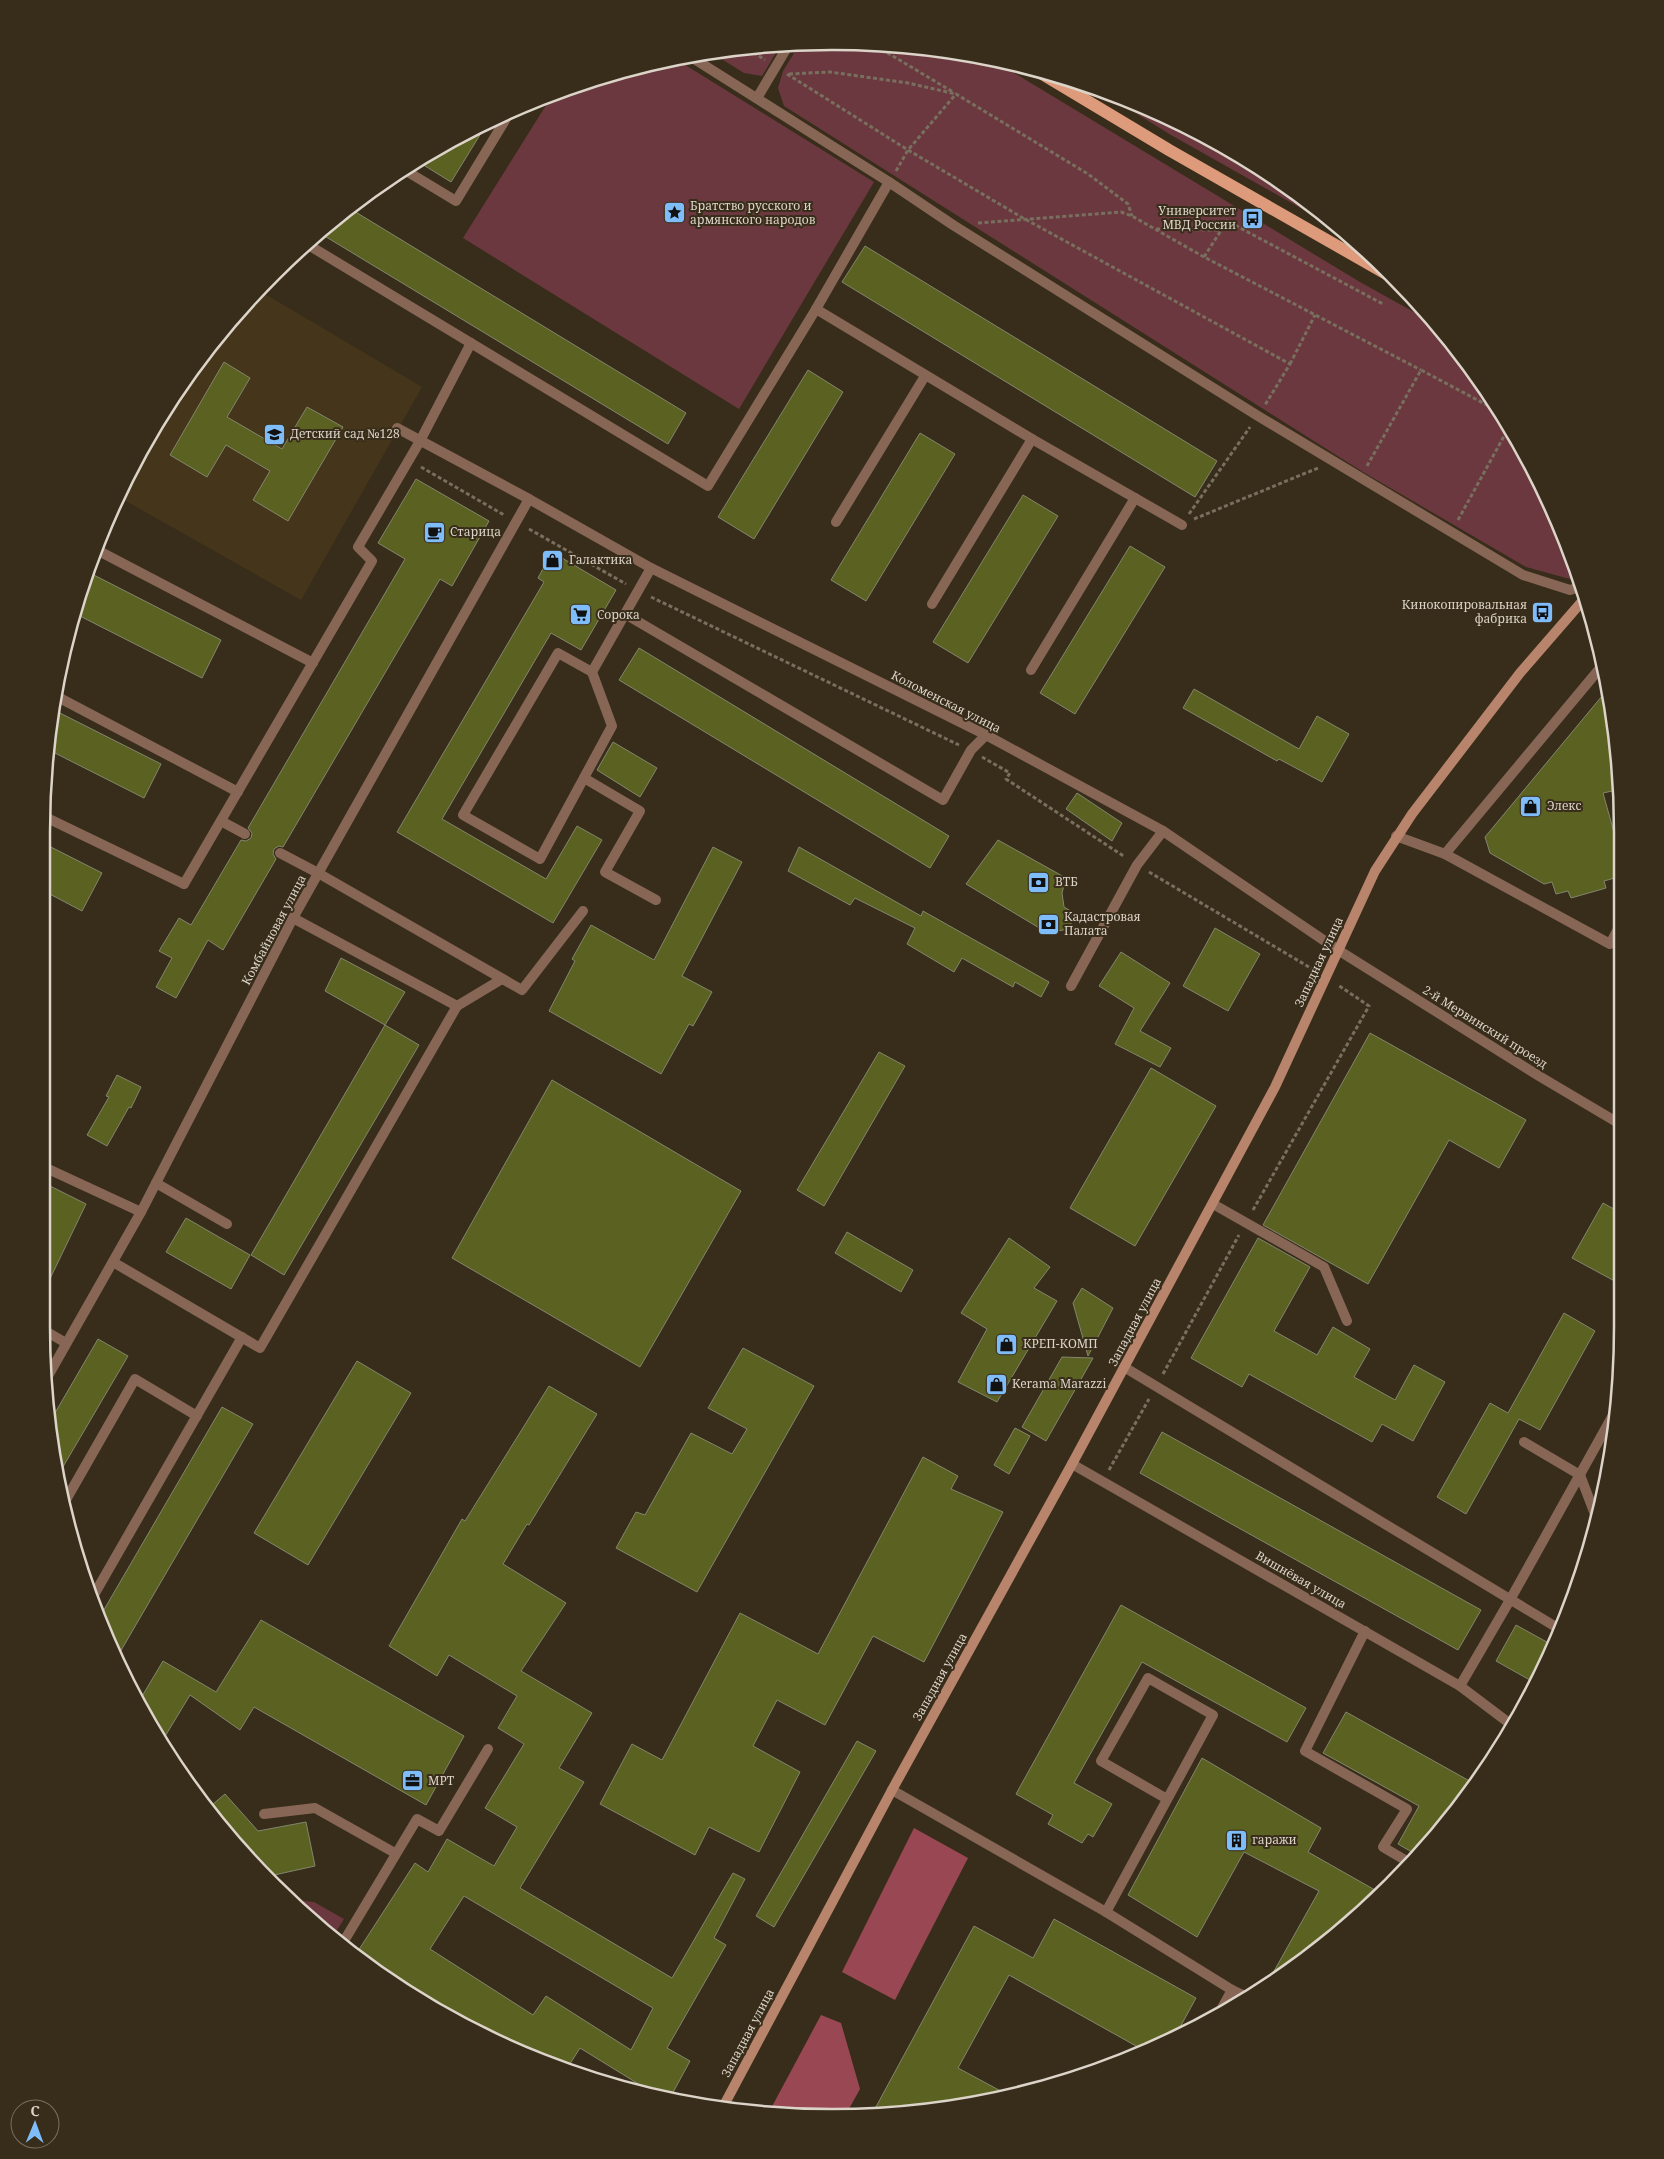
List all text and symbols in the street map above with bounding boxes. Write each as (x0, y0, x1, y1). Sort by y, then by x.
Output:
place label: Братство русского и армянского народов (690, 197, 816, 228)
place icon: Братство русского и армянского народов (662, 201, 686, 225)
place label: Университет МВД России (1158, 202, 1237, 233)
bus stop icon: Университет МВД России (1240, 206, 1264, 230)
school or university icon: Детский сад №128 (262, 422, 286, 446)
place label: Детский сад №128 (290, 425, 400, 442)
cafe icon: Старица (422, 520, 446, 544)
place label: Старица (450, 523, 501, 540)
shop icon: Галактика (541, 548, 565, 572)
place label: Галактика (569, 551, 632, 568)
place label: Кинокопировальная фабрика (1402, 596, 1527, 627)
bus stop icon: Кинокопировальная фабрика (1531, 600, 1555, 624)
supermarket icon: Сорока (569, 603, 593, 627)
place label: Сорока (597, 606, 640, 623)
street label: Коломенская улица (889, 667, 1004, 737)
shop icon: Элекс (1519, 794, 1543, 818)
place label: Элекс (1547, 797, 1581, 814)
bank icon: ВТБ (1027, 870, 1051, 894)
street label: Комбайновая улица (237, 871, 310, 988)
place label: ВТБ (1055, 873, 1078, 890)
place label: Кадастровая Палата (1064, 908, 1141, 939)
bank icon: Кадастровая Палата (1036, 912, 1060, 936)
street label: Западная улица (1290, 914, 1347, 1010)
street label: 2-й Мервинский проезд (1420, 981, 1551, 1072)
street label: Западная улица (1104, 1274, 1165, 1369)
shop icon: КРЕП-КОМП (995, 1332, 1019, 1356)
place label: КРЕП-КОМП (1023, 1335, 1098, 1352)
shop icon: Kerama Marazzi (984, 1372, 1008, 1396)
place label: Kerama Marazzi (1012, 1375, 1106, 1392)
street label: Вишнёвая улица (1253, 1547, 1350, 1613)
street label: Западная улица (908, 1630, 971, 1724)
office icon: МРТ (400, 1769, 424, 1793)
place label: МРТ (428, 1772, 455, 1789)
building icon: гаражи (1224, 1828, 1248, 1852)
place label: гаражи (1252, 1831, 1297, 1848)
street label: Западная улица (717, 1985, 778, 2080)
north arrow (10, 2099, 60, 2149)
text: С (30, 2101, 40, 2120)

